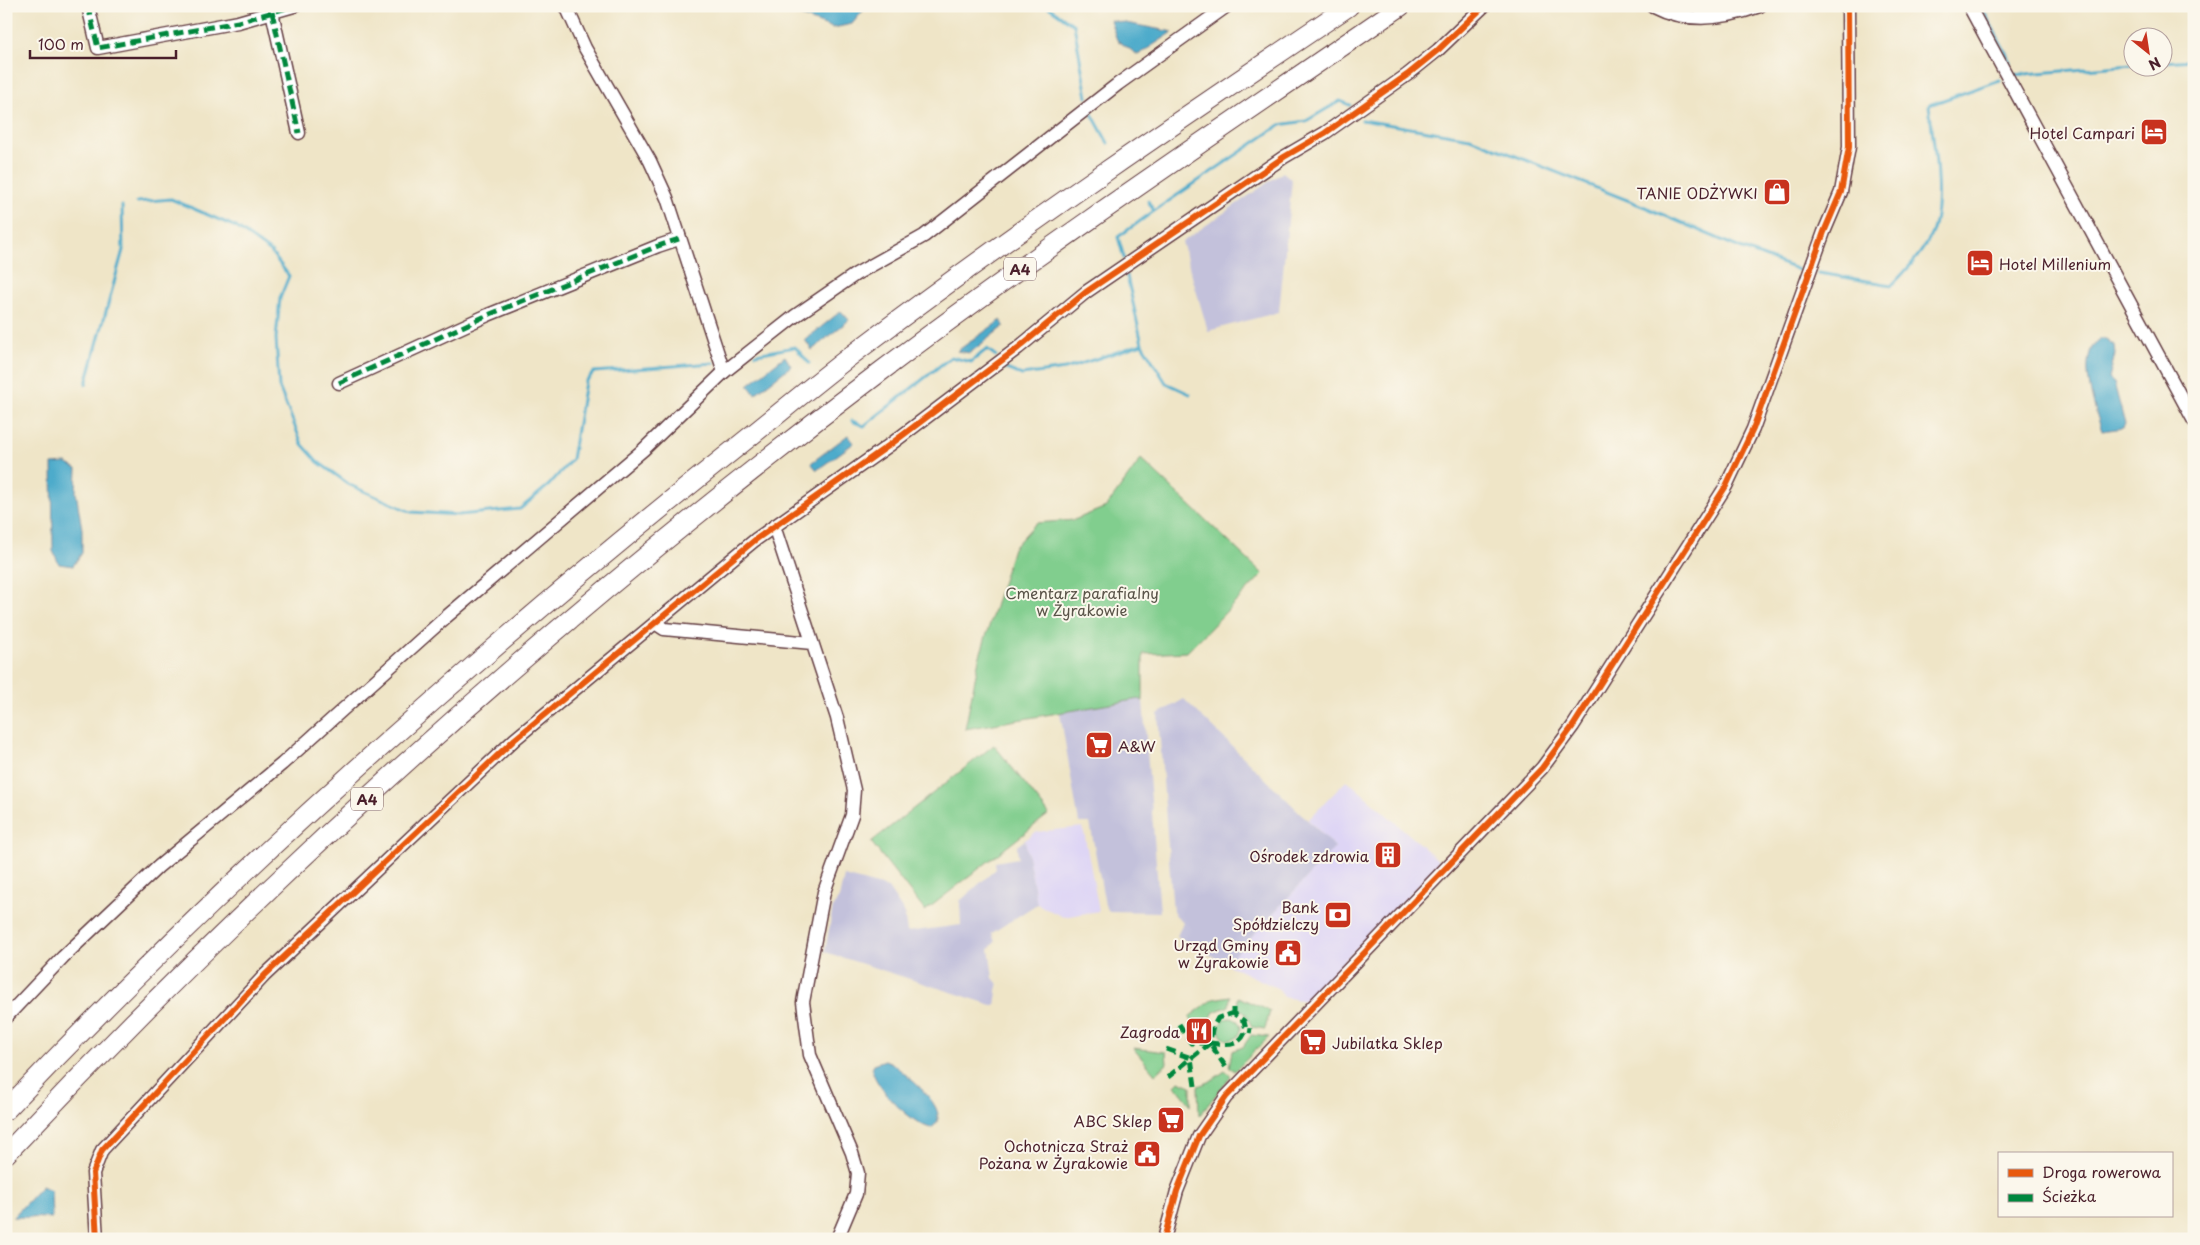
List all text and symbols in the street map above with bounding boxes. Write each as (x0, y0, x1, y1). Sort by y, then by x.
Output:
scale bar (30, 28, 176, 60)
north arrow (2122, 28, 2172, 78)
text: 100 m (38, 32, 84, 55)
text: N (2145, 52, 2165, 76)
hotel icon: Hotel Campari (2139, 117, 2169, 147)
place label: Hotel Campari (2030, 121, 2135, 144)
shop icon: TANIE ODŻYWKI (1762, 177, 1792, 207)
place label: TANIE ODŻYWKI (1636, 181, 1758, 204)
hotel icon: Hotel Millenium (1965, 248, 1995, 278)
place label: Hotel Millenium (1999, 252, 2111, 275)
road number: A4 (1004, 258, 1036, 280)
park label: Cmentarz parafialny w Żyrakowie (1005, 581, 1159, 621)
supermarket icon: A&W (1084, 730, 1114, 760)
place label: A&W (1118, 734, 1156, 757)
road number: A4 (351, 788, 383, 811)
building icon: Ośrodek zdrowia (1373, 840, 1403, 870)
place label: Ośrodek zdrowia (1249, 844, 1370, 867)
place label: Bank Spółdzielczy (1233, 895, 1319, 935)
bank icon: Bank Spółdzielczy (1323, 900, 1353, 930)
place label: Urząd Gminy w Żyrakowie (1173, 933, 1269, 973)
public building icon: Urząd Gminy w Żyrakowie (1273, 938, 1303, 968)
restaurant icon: Zagroda (1184, 1016, 1214, 1046)
place label: Zagroda (1120, 1020, 1181, 1043)
supermarket icon: Jubilatka Sklep (1298, 1027, 1328, 1057)
place label: Jubilatka Sklep (1332, 1031, 1443, 1054)
supermarket icon: ABC Sklep (1156, 1105, 1186, 1135)
place label: ABC Sklep (1073, 1109, 1152, 1132)
place label: Ochotnicza Straż Pożana w Żyrakowie (979, 1134, 1128, 1174)
public building icon: Ochotnicza Straż Pożana w Żyrakowie (1132, 1139, 1162, 1169)
legend (1998, 1152, 2172, 1218)
text: Droga rowerowa (2042, 1160, 2161, 1183)
text: Ścieżka (2042, 1184, 2097, 1207)

